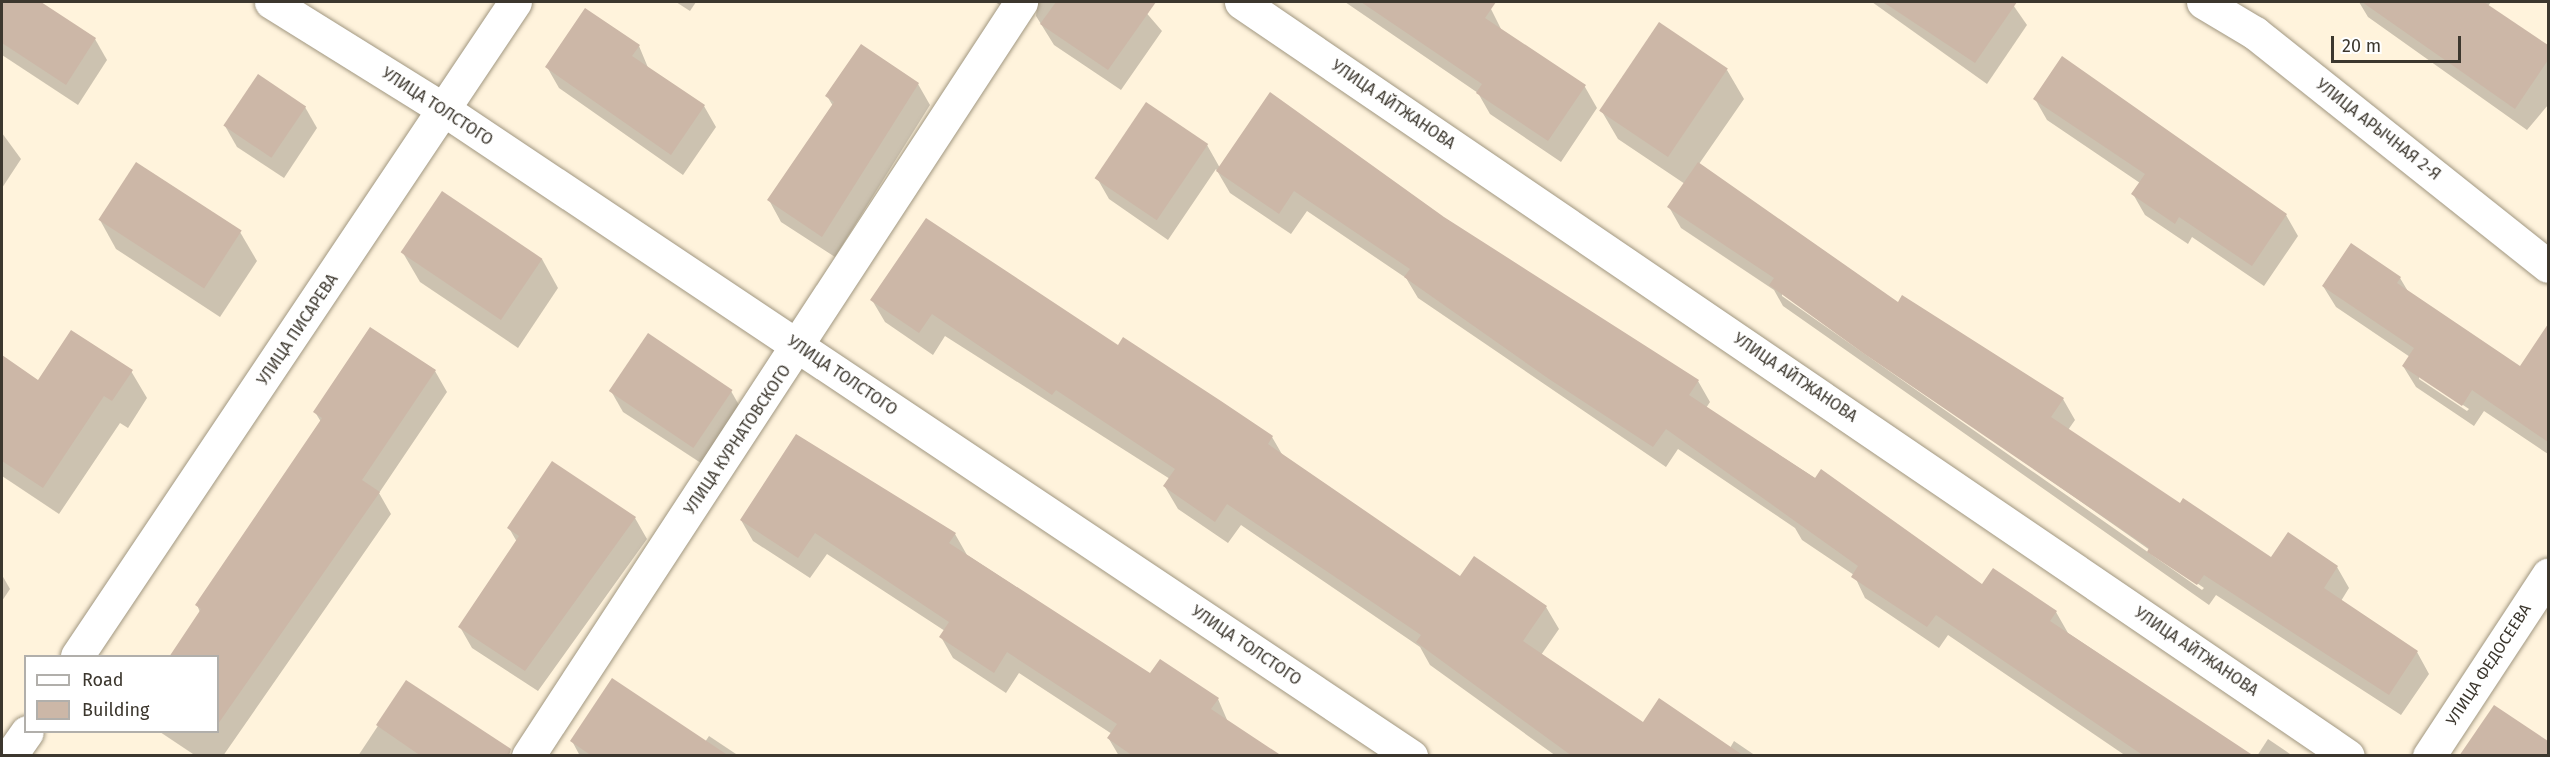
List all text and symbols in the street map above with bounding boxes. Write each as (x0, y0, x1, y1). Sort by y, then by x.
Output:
scale bar (2334, 24, 2464, 62)
text: 20 m (2342, 35, 2381, 57)
street label: УЛИЦА АЙТЖАНОВА (1327, 56, 1459, 154)
street label: УЛИЦА ТОЛСТОГО (378, 64, 496, 150)
street label: УЛИЦА АРЫЧНАЯ 2-Я (2312, 75, 2444, 185)
street label: УЛИЦА ПИСАРЕВА (254, 271, 342, 389)
street label: УЛИЦА АЙТЖАНОВА (1729, 329, 1861, 427)
street label: УЛИЦА ТОЛСТОГО (783, 332, 901, 420)
street label: УЛИЦА КУРНАТОВСКОГО (681, 362, 795, 518)
street label: УЛИЦА ФЕДОСЕЕВА (2442, 601, 2536, 729)
street label: УЛИЦА ТОЛСТОГО (1187, 602, 1305, 690)
street label: УЛИЦА АЙТЖАНОВА (2130, 603, 2262, 701)
legend (24, 655, 219, 733)
text: Road (82, 669, 124, 691)
text: Building (82, 699, 149, 721)

